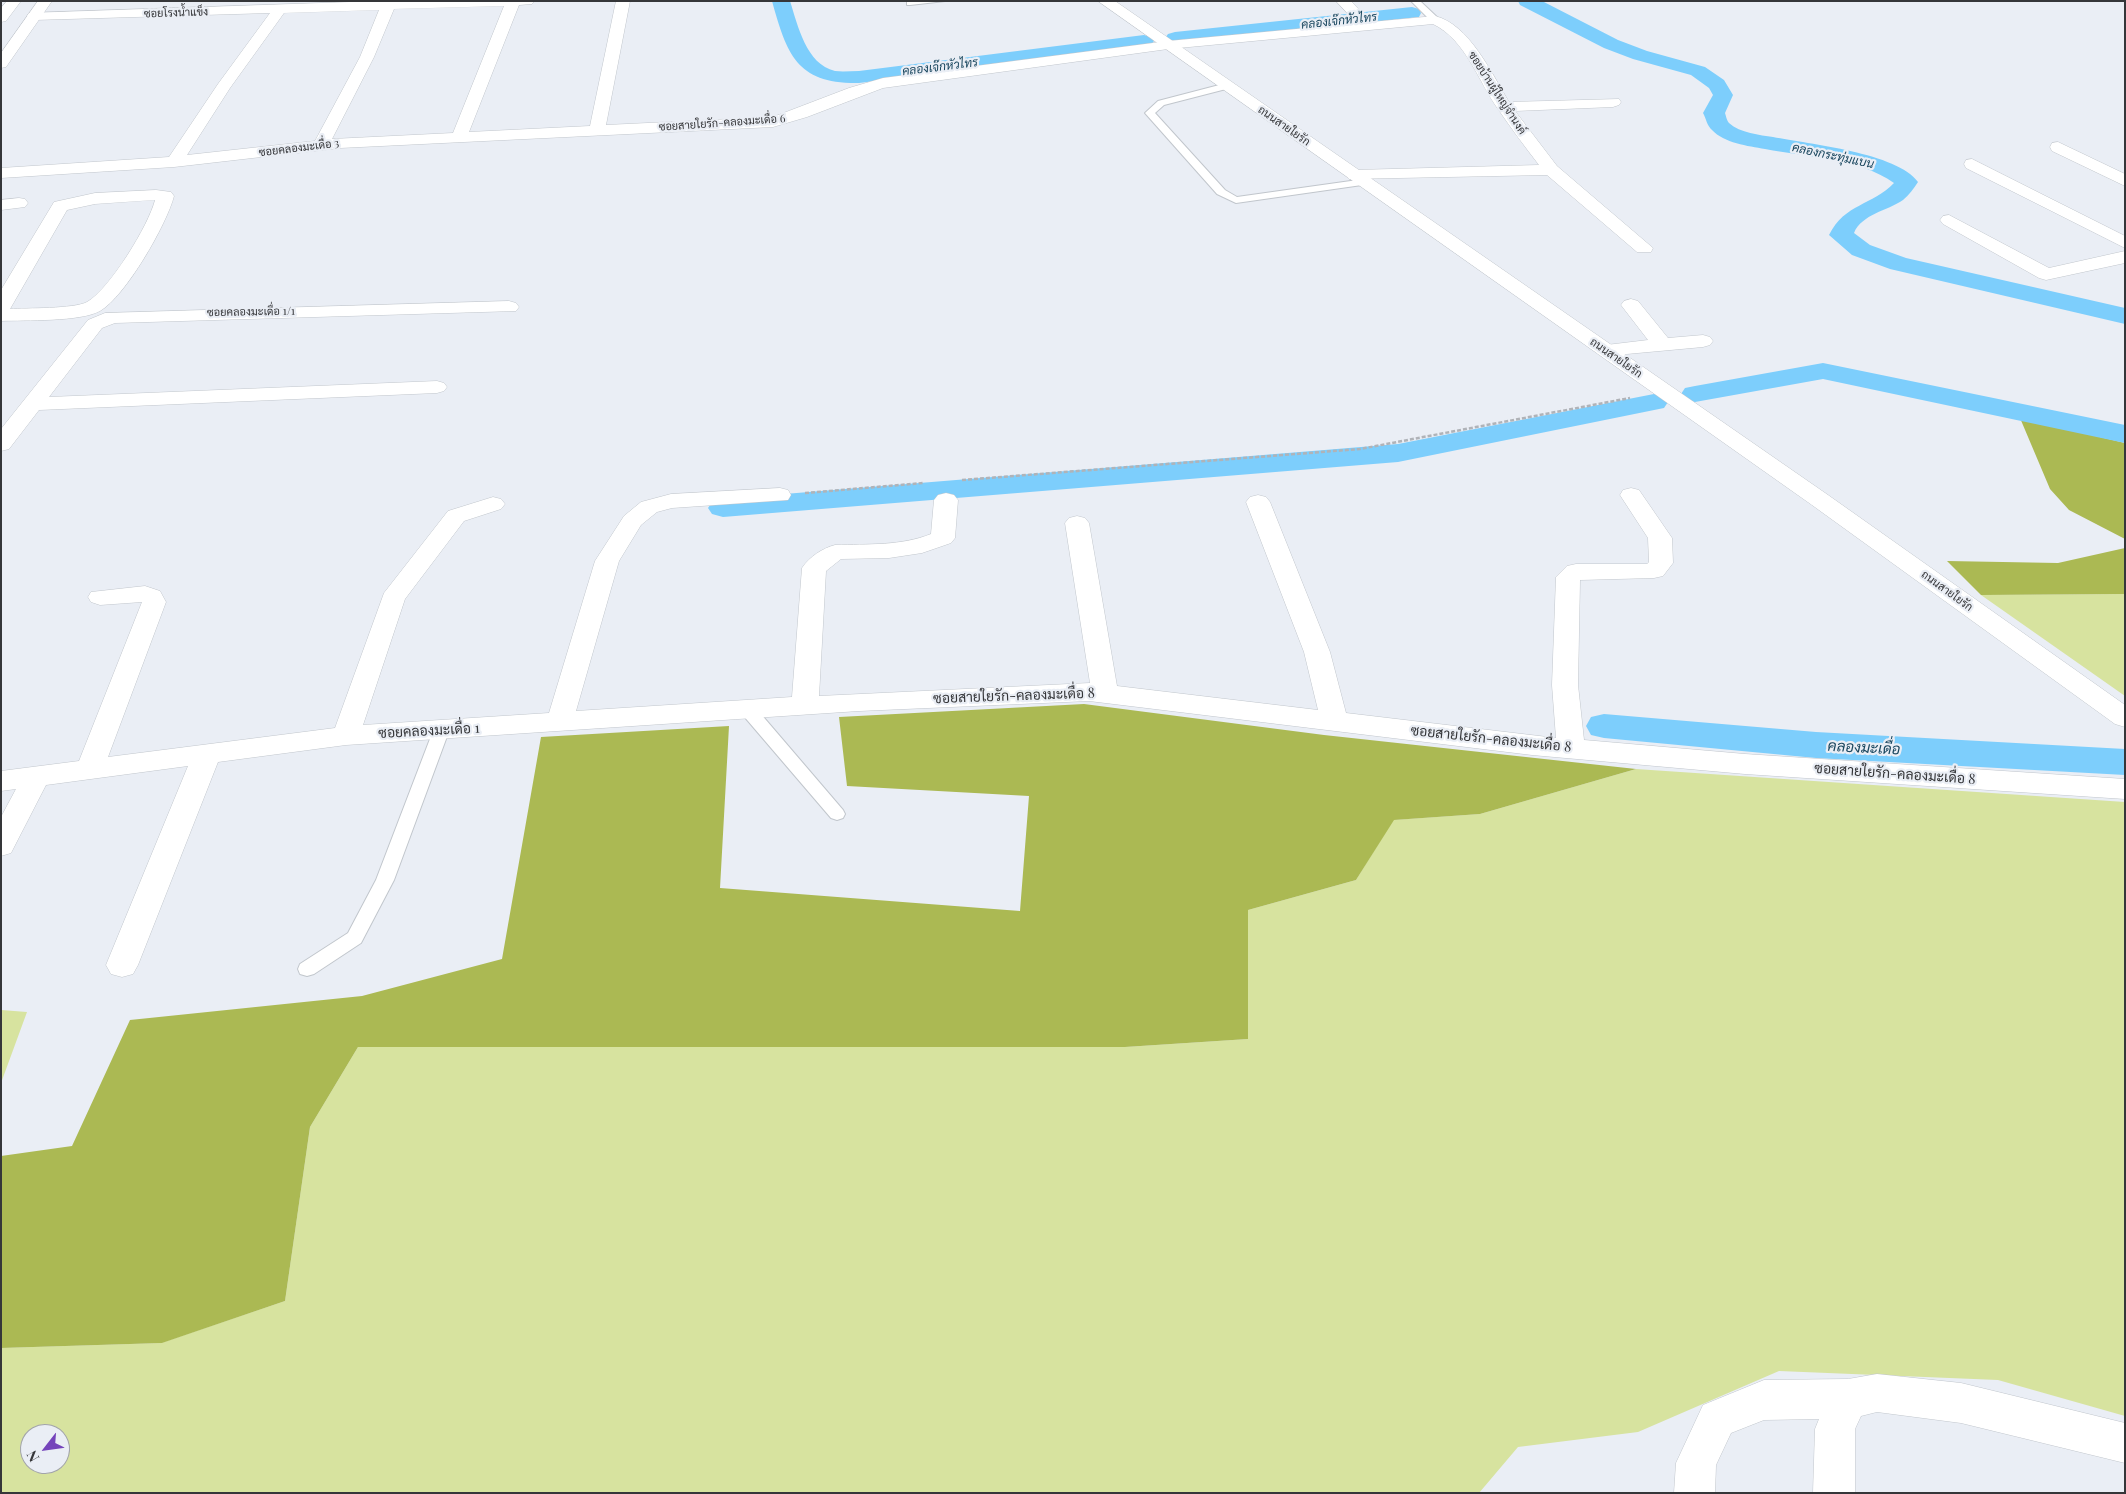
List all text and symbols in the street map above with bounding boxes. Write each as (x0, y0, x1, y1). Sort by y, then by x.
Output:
street label: ซอยโรงน้ำแข็ง (144, 5, 208, 21)
water label: คลองเจ๊กหัวไทร (1300, 10, 1378, 32)
street label: ซอยบ้านผู้ใหญ่จำนงค์ (1465, 49, 1529, 137)
water label: คลองเจ๊กหัวไทร (901, 55, 979, 79)
street label: ถนนสายใยรัก (1255, 103, 1313, 149)
street label: ซอยสายใยรัก-คลองมะเดื่อ 6 (658, 112, 786, 134)
street label: ซอยคลองมะเดื่อ 3 (258, 137, 340, 159)
water label: คลองกระทุ่มแบน (1791, 140, 1875, 172)
street label: ซอยคลองมะเดื่อ 1/1 (207, 305, 295, 319)
street label: ถนนสายใยรัก (1587, 335, 1645, 381)
street label: ถนนสายใยรัก (1919, 568, 1975, 614)
street label: ซอยสายใยรัก-คลองมะเดื่อ 8 (933, 685, 1095, 707)
street label: ซอยคลองมะเดื่อ 1 (378, 720, 480, 742)
street label: ซอยสายใยรัก-คลองมะเดื่อ 8 (1410, 722, 1572, 756)
water label: คลองมะเดื่อ (1827, 737, 1901, 759)
street label: ซอยสายใยรัก-คลองมะเดื่อ 8 (1814, 760, 1976, 788)
north arrow (20, 1424, 70, 1474)
text: N (22, 1447, 43, 1465)

